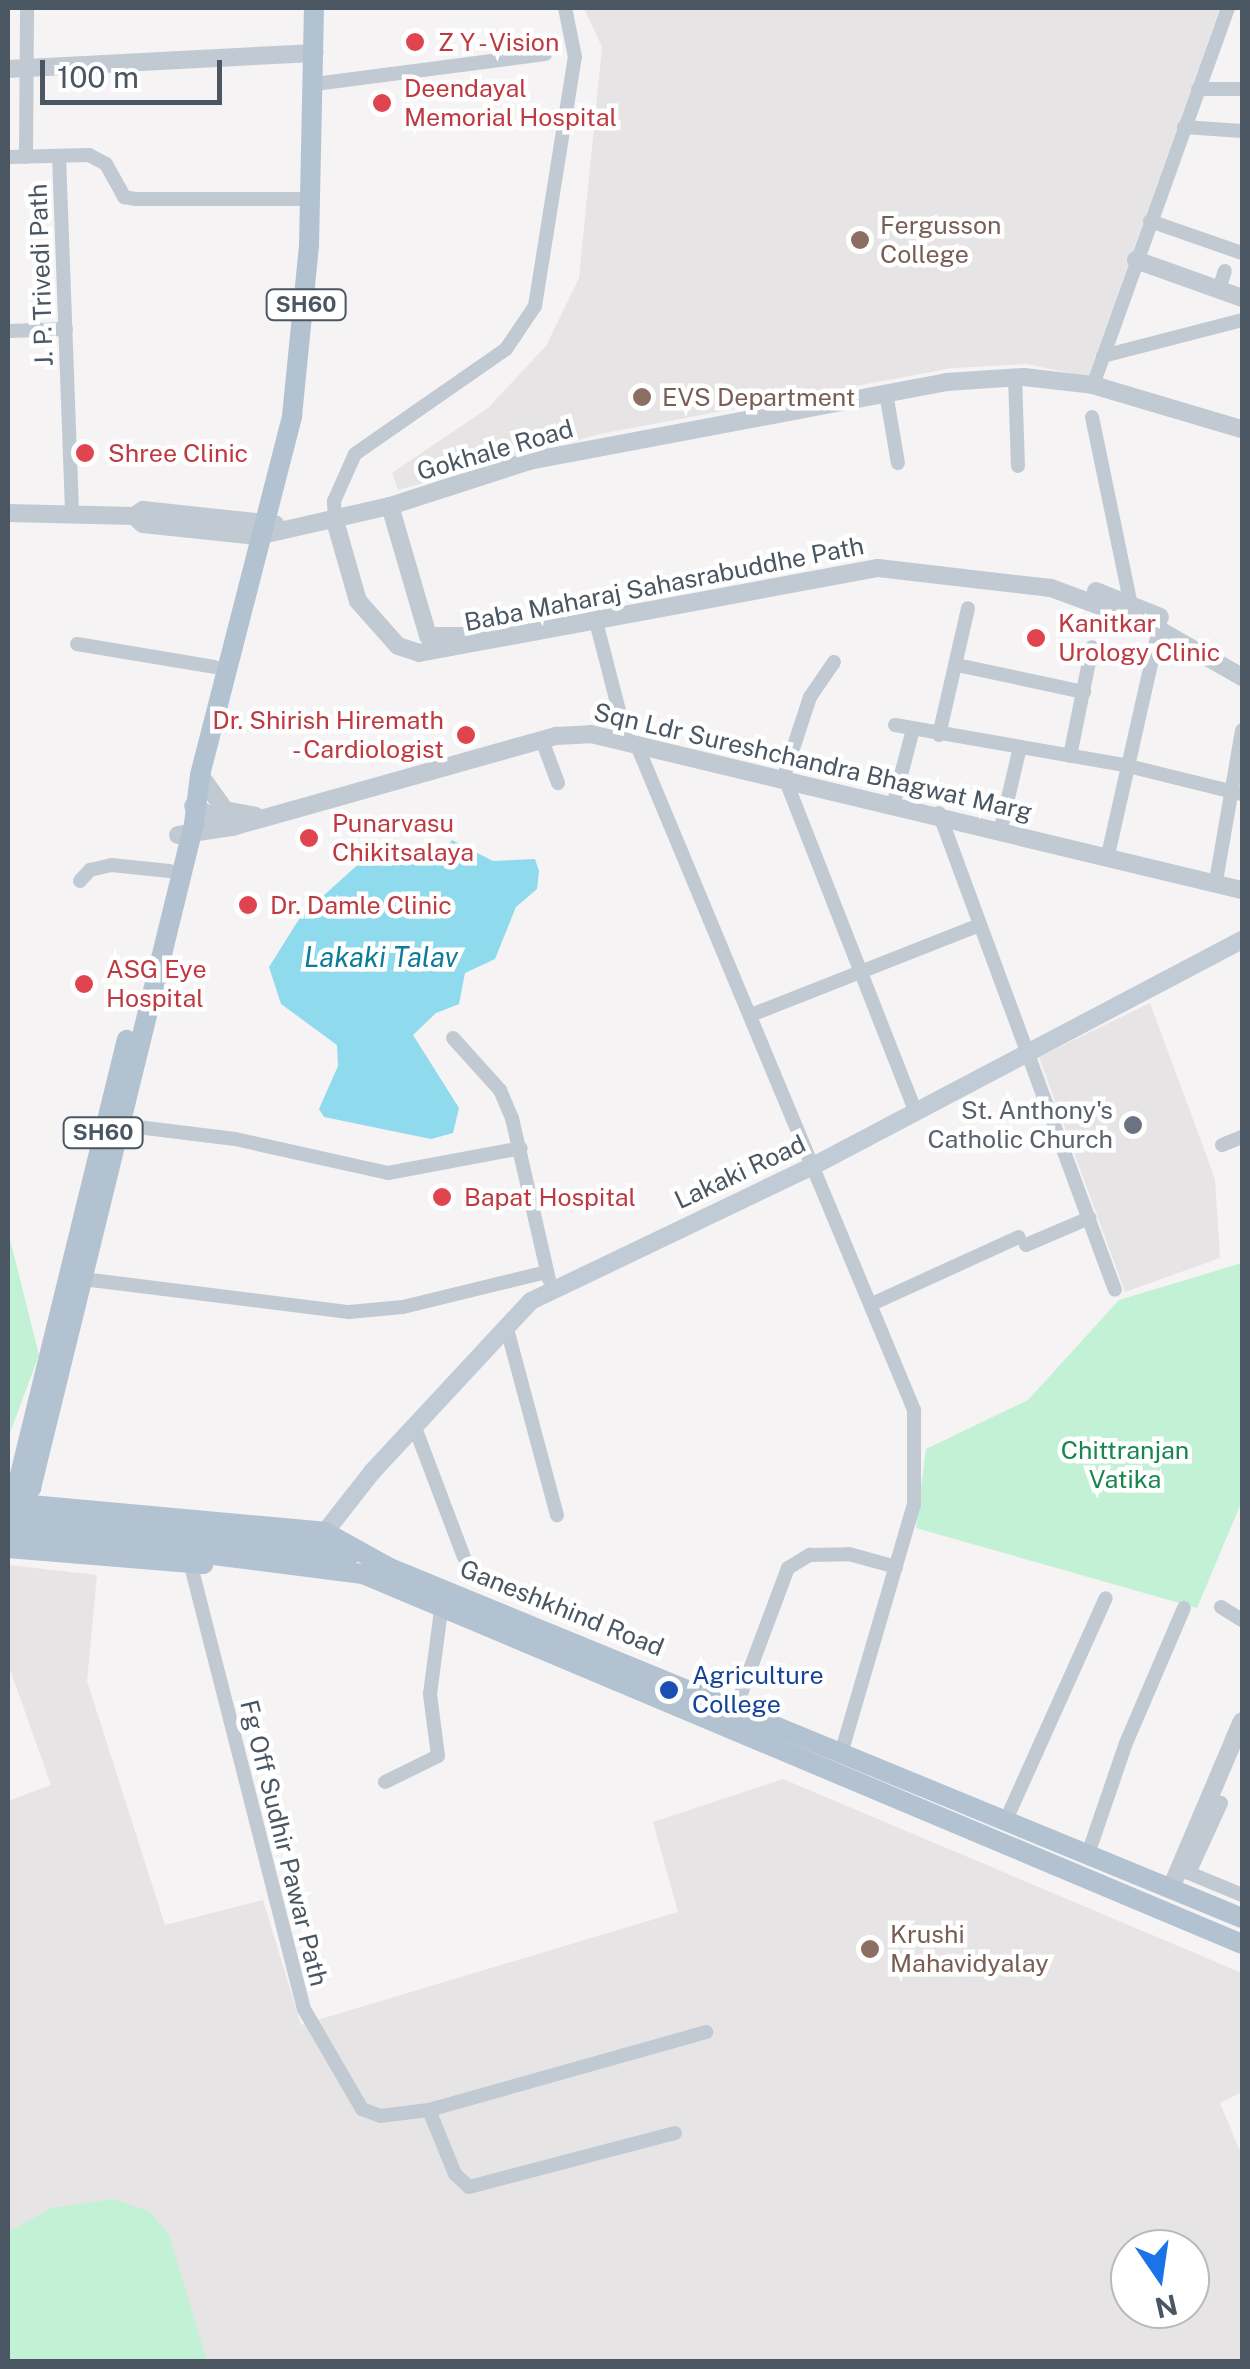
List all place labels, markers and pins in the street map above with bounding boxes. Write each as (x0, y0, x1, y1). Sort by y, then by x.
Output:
place label: Z Y - Vision (438, 27, 567, 57)
marker: Z Y - Vision (402, 29, 428, 55)
place label: Deendayal Memorial Hospital (404, 74, 617, 133)
marker: Deendayal Memorial Hospital (369, 90, 395, 116)
place label: Fergusson College (880, 211, 1002, 270)
marker: Fergusson College (849, 229, 871, 251)
place label: EVS Department (662, 382, 855, 412)
marker: EVS Department (631, 386, 653, 408)
place label: Shree Clinic (108, 438, 248, 468)
marker: Shree Clinic (72, 440, 98, 466)
place label: Kanitkar Urology Clinic (1058, 609, 1220, 668)
marker: Kanitkar Urology Clinic (1023, 625, 1049, 651)
place label: Dr. Shirish Hiremath - Cardiologist (212, 706, 444, 765)
marker: Dr. Shirish Hiremath - Cardiologist (453, 722, 479, 748)
place label: Punarvasu Chikitsalaya (332, 809, 474, 868)
marker: Punarvasu Chikitsalaya (296, 825, 322, 851)
place label: Dr. Damle Clinic (270, 890, 452, 920)
marker: Dr. Damle Clinic (235, 892, 261, 918)
place label: ASG Eye Hospital (106, 955, 207, 1014)
marker: ASG Eye Hospital (71, 971, 97, 997)
place label: St. Anthony's Catholic Church (927, 1096, 1113, 1155)
marker: St. Anthony's Catholic Church (1122, 1114, 1144, 1136)
place label: Bapat Hospital (464, 1182, 636, 1212)
marker: Bapat Hospital (429, 1184, 455, 1210)
place label: Agriculture College (692, 1661, 824, 1720)
marker: Agriculture College (656, 1677, 682, 1703)
place label: Krushi Mahavidyalay (890, 1920, 1049, 1979)
marker: Krushi Mahavidyalay (859, 1938, 881, 1960)

